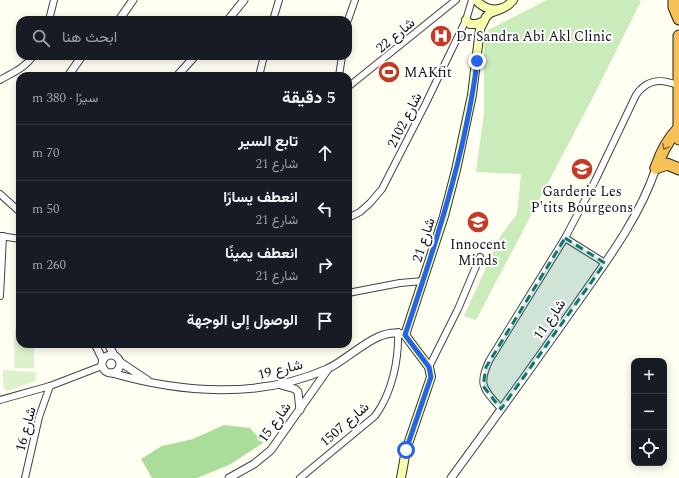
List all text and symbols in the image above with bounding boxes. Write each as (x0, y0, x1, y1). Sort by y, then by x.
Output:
street label: شارع 22 (371, 13, 420, 58)
search box (16, 16, 352, 60)
hospital icon: Dr Sandra Abi Akl Clinic (428, 23, 454, 49)
text: ابحث هنا (62, 26, 117, 49)
place label: Dr Sandra Abi Akl Clinic (456, 26, 612, 47)
icon: search (30, 27, 52, 49)
route end (468, 52, 486, 70)
sports icon: MAKfit (376, 59, 402, 85)
place label: MAKfit (404, 62, 452, 83)
text: 5 دقيقة (282, 85, 336, 111)
text: سيرًا · 380 m (32, 88, 98, 108)
street label: شارع 2102 (382, 89, 427, 152)
text: تابع السير (238, 130, 298, 153)
icon: ahead (314, 142, 336, 164)
one-way arrow (662, 142, 669, 150)
text: 70 m (32, 143, 59, 163)
text: شارع 21 (256, 154, 298, 174)
school or university icon: Garderie Les P'tits Bourgeons (569, 156, 595, 182)
place label: Garderie Les P'tits Bourgeons (531, 181, 633, 218)
text: انعطف يسارًا (223, 186, 298, 209)
icon: left (314, 198, 336, 220)
text: 50 m (32, 199, 59, 219)
school or university icon: Innocent Minds (465, 209, 491, 235)
text: شارع 21 (256, 210, 298, 230)
street label: شارع 21 (406, 215, 441, 265)
place label: Innocent Minds (450, 234, 506, 271)
text: انعطف يمينًا (225, 242, 298, 265)
icon: right (314, 254, 336, 276)
text: 260 m (32, 255, 66, 275)
text: شارع 21 (256, 266, 298, 286)
street label: شارع 11 (528, 295, 571, 344)
text: الوصول إلى الوجهة (187, 309, 298, 332)
icon: arrive (314, 310, 336, 332)
street label: شارع 19 (255, 354, 305, 385)
map controls (631, 358, 667, 466)
button: + (631, 358, 667, 394)
button: − (631, 394, 667, 430)
street label: شارع 1507 (315, 397, 374, 452)
street label: شارع 15 (252, 398, 296, 447)
street label: شارع 16 (9, 404, 42, 454)
button: locate (631, 430, 667, 466)
route start (397, 441, 415, 459)

